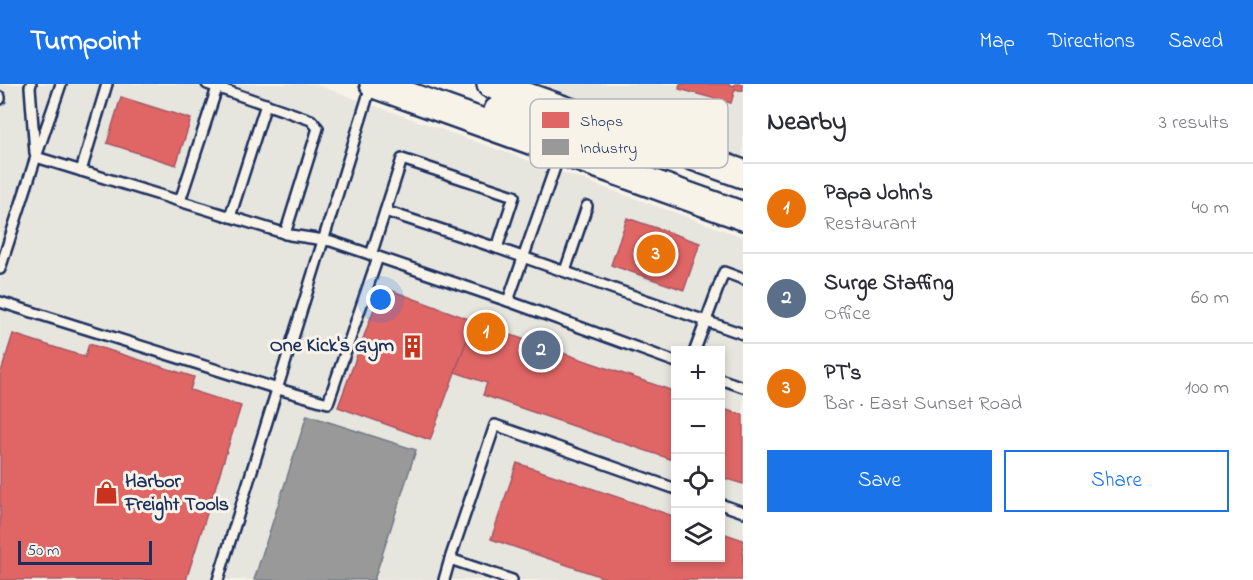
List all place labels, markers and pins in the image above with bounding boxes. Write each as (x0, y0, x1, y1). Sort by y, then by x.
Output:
pin: 3 (636, 232, 676, 276)
pin: 1 (466, 310, 506, 354)
pin: 2 (522, 328, 560, 372)
place label: One Kick's Gym (270, 332, 394, 362)
building icon: One Kick's Gym (399, 333, 425, 359)
place label: Harbor Freight Tools (124, 468, 229, 521)
shop icon: Harbor Freight Tools (94, 480, 120, 506)

